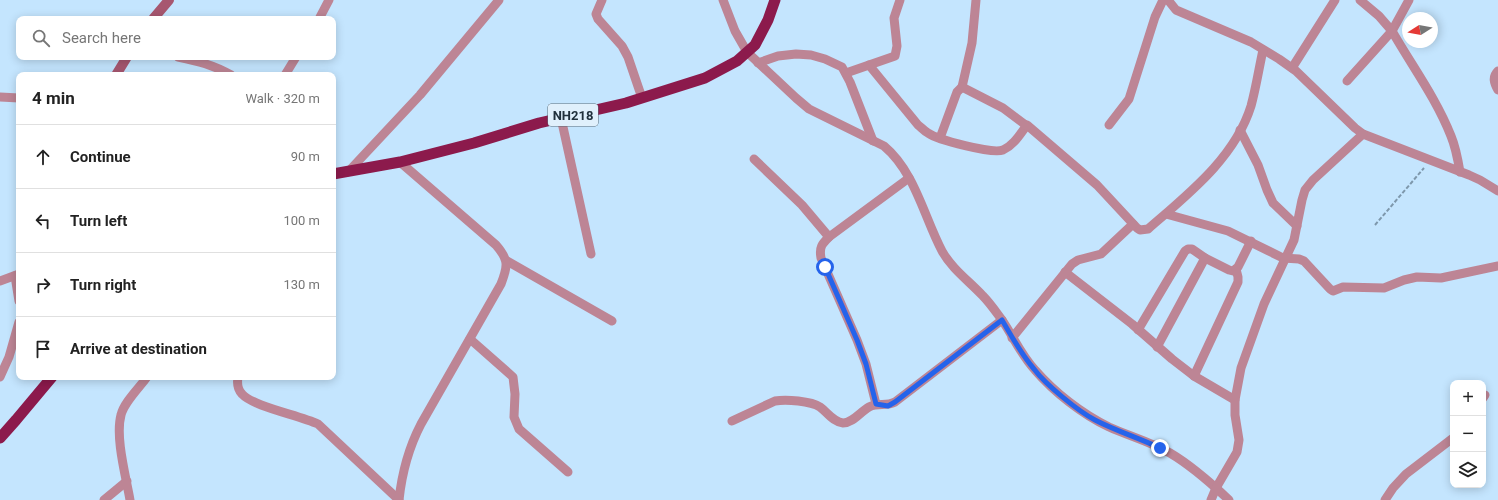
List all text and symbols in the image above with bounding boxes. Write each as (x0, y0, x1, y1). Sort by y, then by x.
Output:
north arrow (1402, 12, 1438, 48)
search box (16, 16, 336, 60)
icon: search (30, 27, 52, 49)
text: Search here (62, 29, 141, 47)
text: 4 min (32, 88, 75, 108)
text: Walk · 320 m (245, 91, 320, 106)
road number: NH218 (548, 104, 598, 126)
icon: ahead (32, 146, 54, 168)
text: Continue (70, 148, 131, 166)
text: 90 m (291, 149, 320, 164)
icon: left (32, 210, 54, 232)
text: Turn left (70, 212, 127, 230)
text: 100 m (283, 213, 320, 228)
route start (816, 258, 834, 276)
icon: right (32, 274, 54, 296)
text: Turn right (70, 276, 136, 294)
text: 130 m (283, 277, 320, 292)
icon: arrive (32, 338, 54, 360)
text: Arrive at destination (70, 340, 207, 358)
map controls (1450, 380, 1486, 488)
button: + (1450, 380, 1486, 416)
button: − (1450, 416, 1486, 452)
route end (1151, 439, 1169, 457)
button: layers (1450, 452, 1486, 488)

